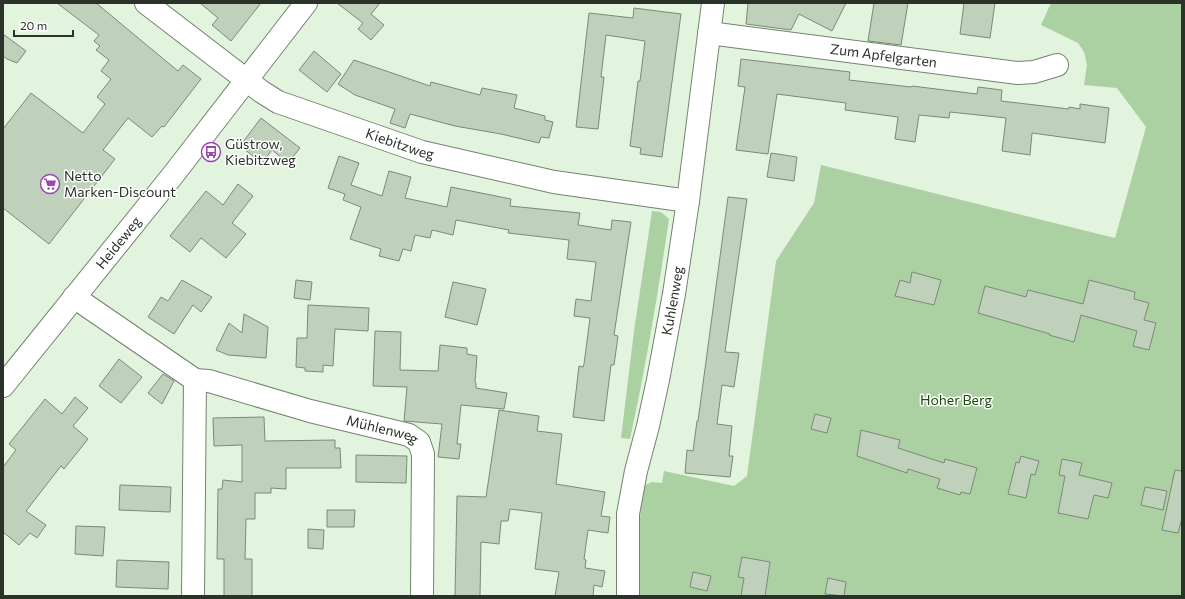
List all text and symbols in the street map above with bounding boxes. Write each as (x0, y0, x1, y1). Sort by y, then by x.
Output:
scale bar (14, 12, 73, 38)
text: 20 m (20, 18, 47, 32)
street label: Zum Apfelgarten (829, 40, 938, 70)
street label: Kiebitzweg (364, 124, 436, 163)
place label: Güstrow, Kiebitzweg (225, 135, 296, 168)
bus stop icon: Güstrow, Kiebitzweg (200, 141, 222, 163)
place label: Netto Marken-Discount (64, 167, 176, 200)
supermarket icon: Netto Marken-Discount (39, 173, 61, 195)
street label: Heideweg (92, 212, 145, 272)
street label: Kuhlenweg (658, 265, 686, 337)
park label: Hoher Berg (920, 391, 992, 408)
street label: Mühlenweg (345, 411, 423, 448)

